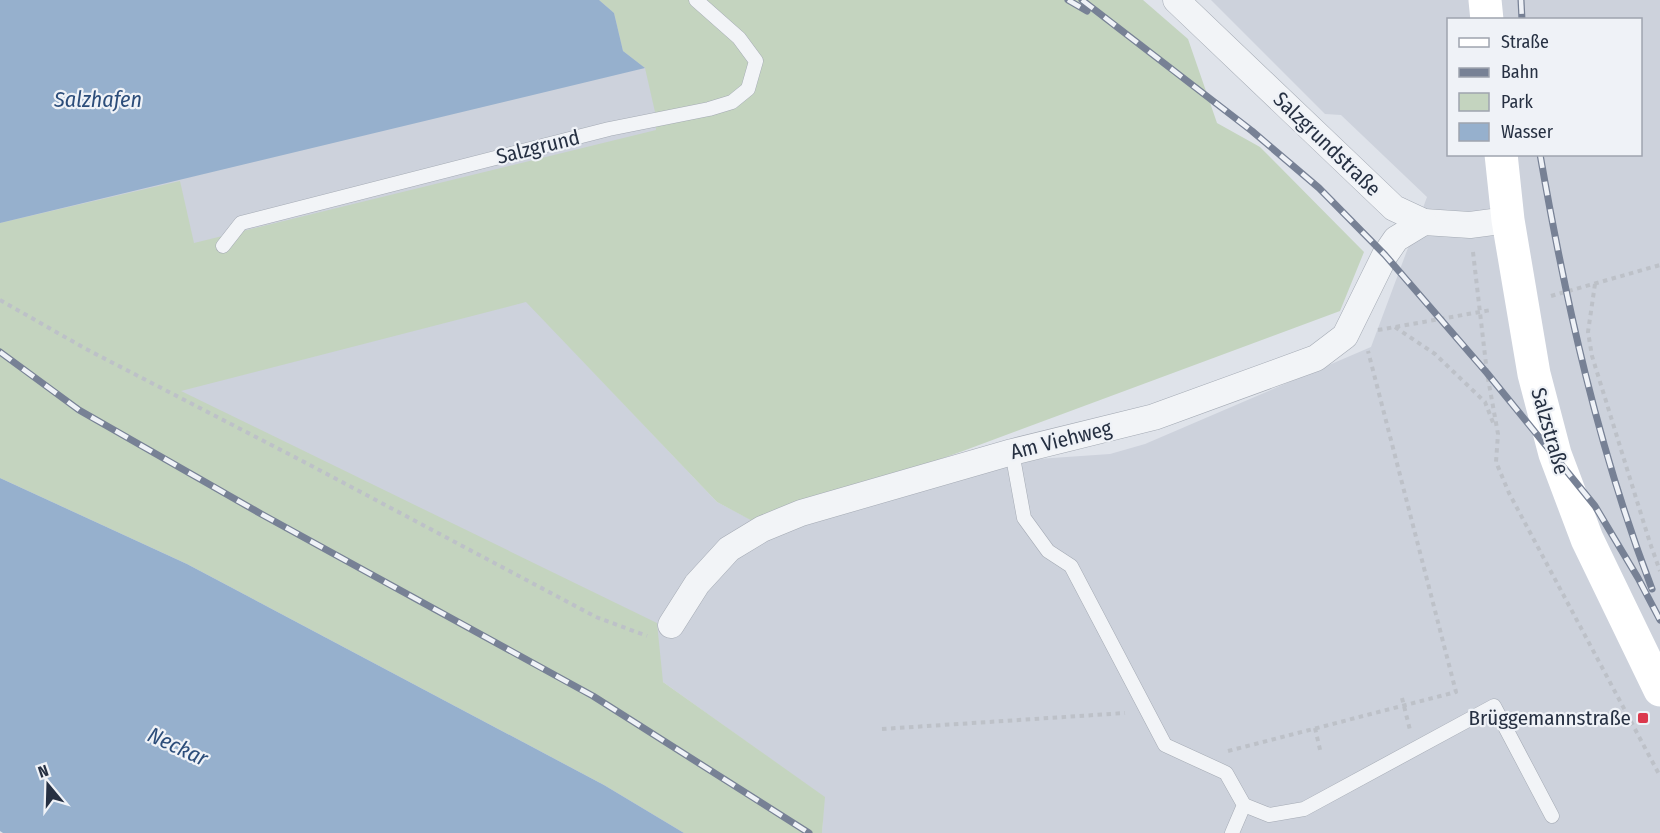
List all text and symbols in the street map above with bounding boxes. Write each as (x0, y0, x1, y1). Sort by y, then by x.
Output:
legend (1447, 18, 1642, 156)
text: Straße (1501, 31, 1549, 53)
text: Bahn (1501, 61, 1539, 83)
water label: Salzhafen (53, 86, 142, 113)
street label: Salzgrundstraße (1268, 86, 1386, 202)
text: Park (1501, 91, 1534, 113)
text: Wasser (1501, 121, 1554, 143)
street label: Salzgrund (494, 124, 582, 170)
street label: Salzstraße (1525, 385, 1575, 477)
street label: Am Viehweg (1008, 415, 1115, 465)
place label: Brüggemannstraße (1468, 705, 1631, 731)
marker: Brüggemannstraße (1636, 711, 1650, 725)
water label: Neckar (144, 721, 213, 773)
north arrow (18, 755, 78, 815)
text: N (36, 761, 51, 782)

